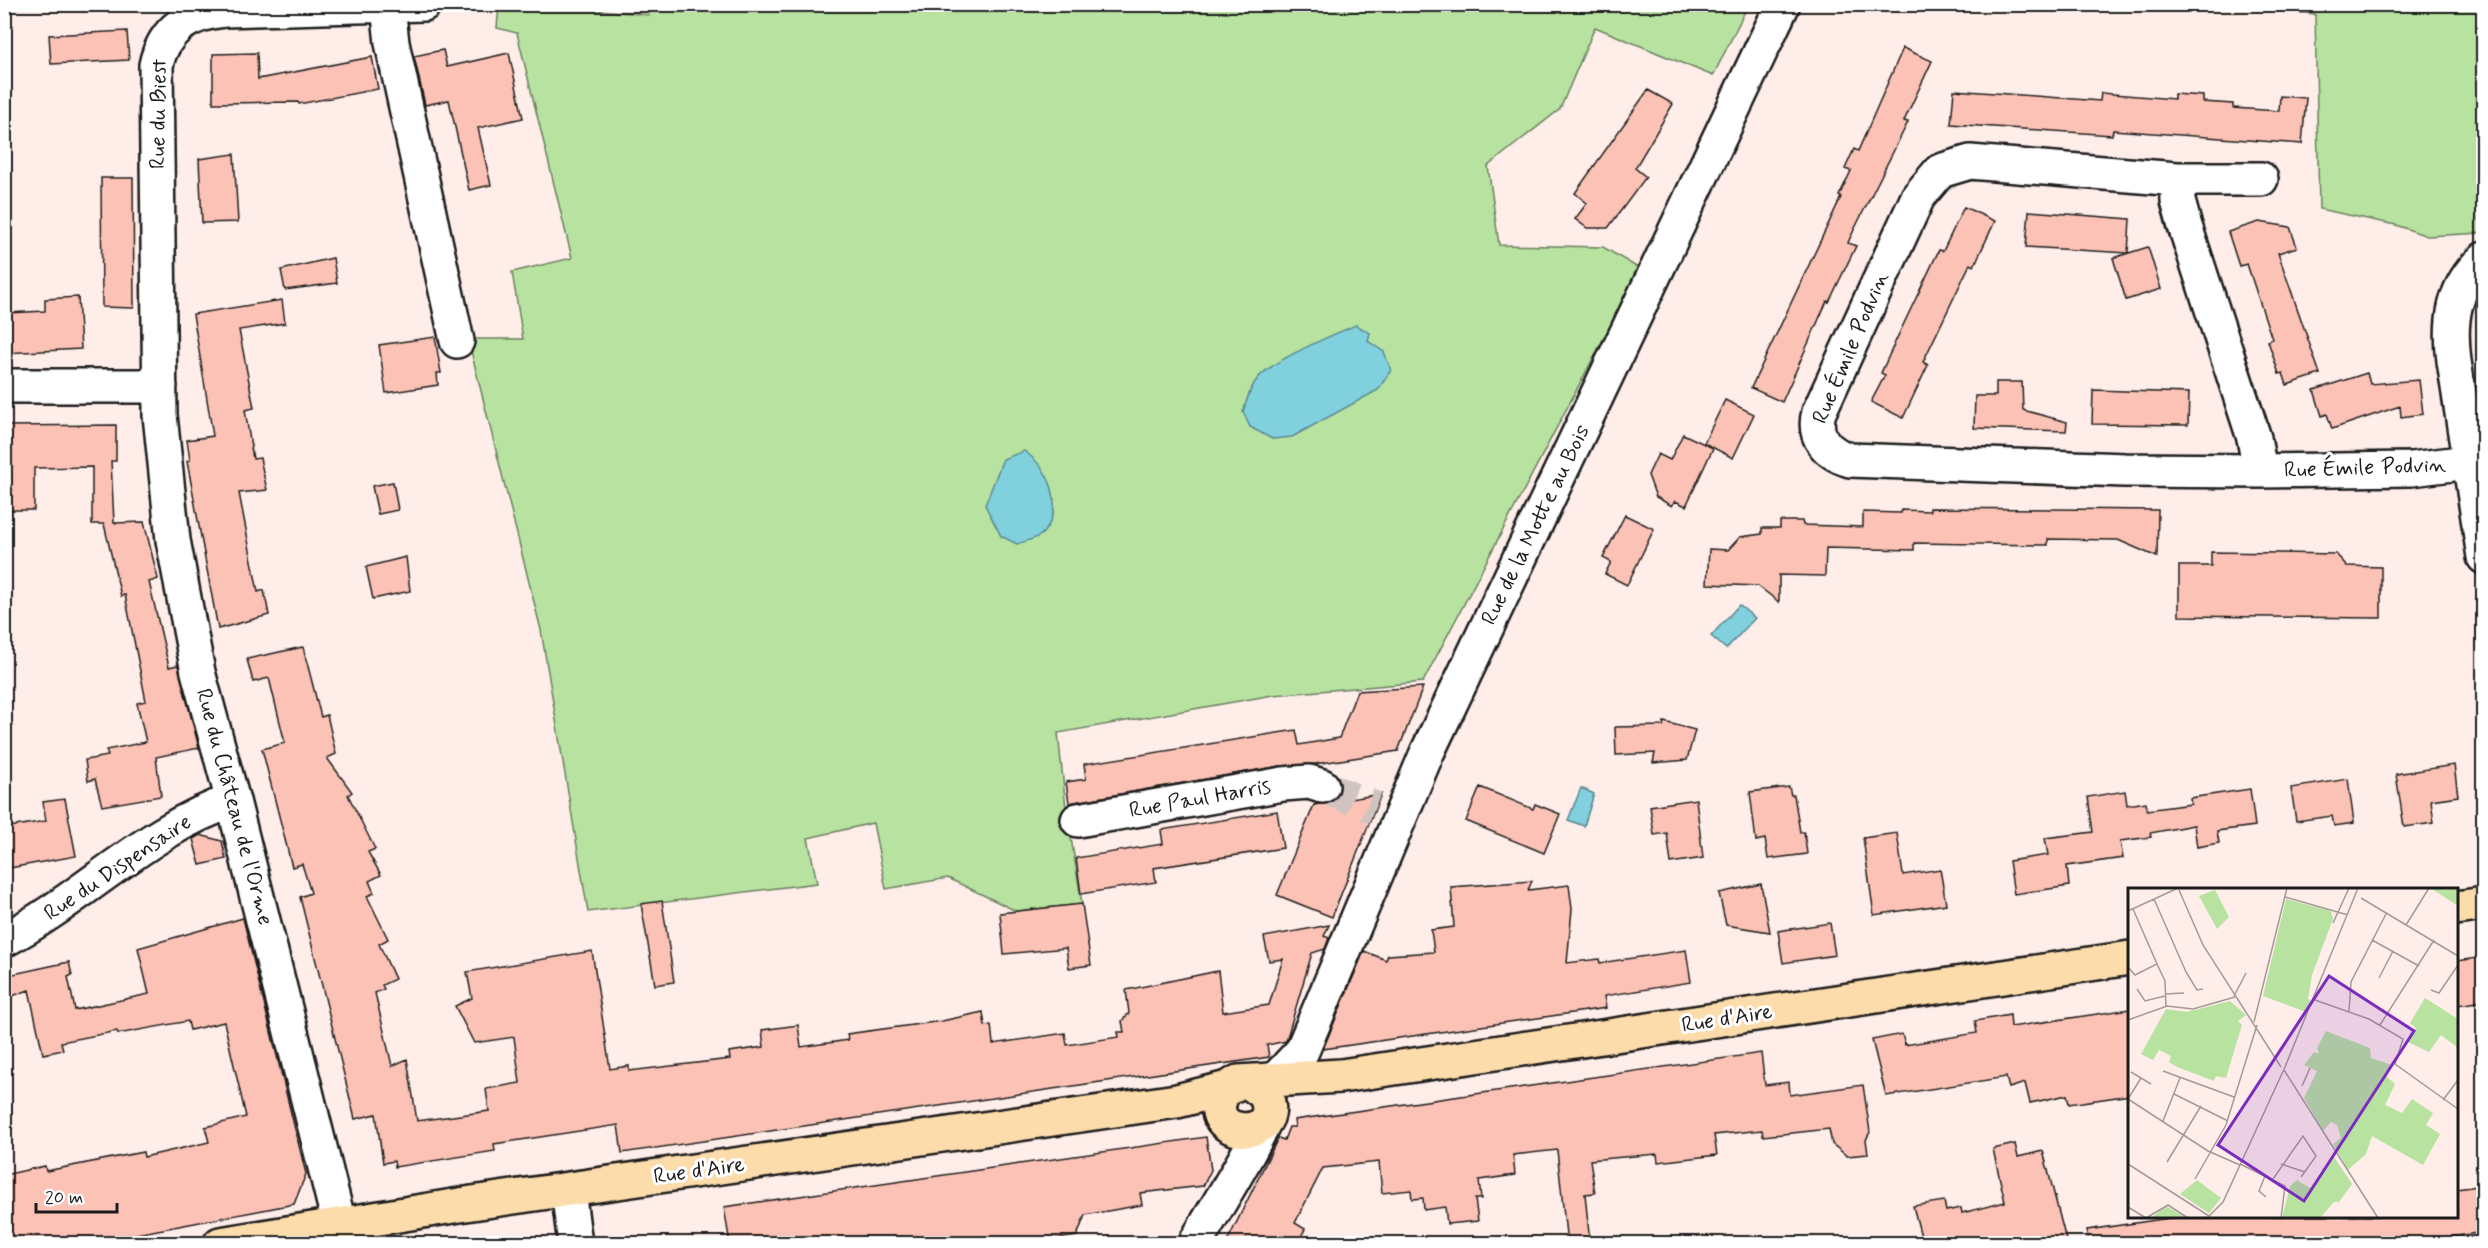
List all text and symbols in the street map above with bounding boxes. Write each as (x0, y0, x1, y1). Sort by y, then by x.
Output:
street label: Rue du Biest (144, 59, 174, 169)
street label: Rue Émile Podvin (1806, 267, 1896, 428)
street label: Rue de la Motte au Bois (1475, 420, 1597, 630)
street label: Rue Émile Podvin (2283, 450, 2447, 485)
street label: Rue du Château de l'Orme (189, 685, 279, 929)
street label: Rue Paul Harris (1127, 773, 1273, 825)
street label: Rue du Dispensaire (39, 808, 197, 928)
inset map (2128, 888, 2458, 1218)
street label: Rue d'Aire (1679, 998, 1775, 1040)
street label: Rue d'Aire (652, 1151, 746, 1191)
scale bar (36, 1176, 117, 1214)
text: 20 m (45, 1186, 83, 1210)

